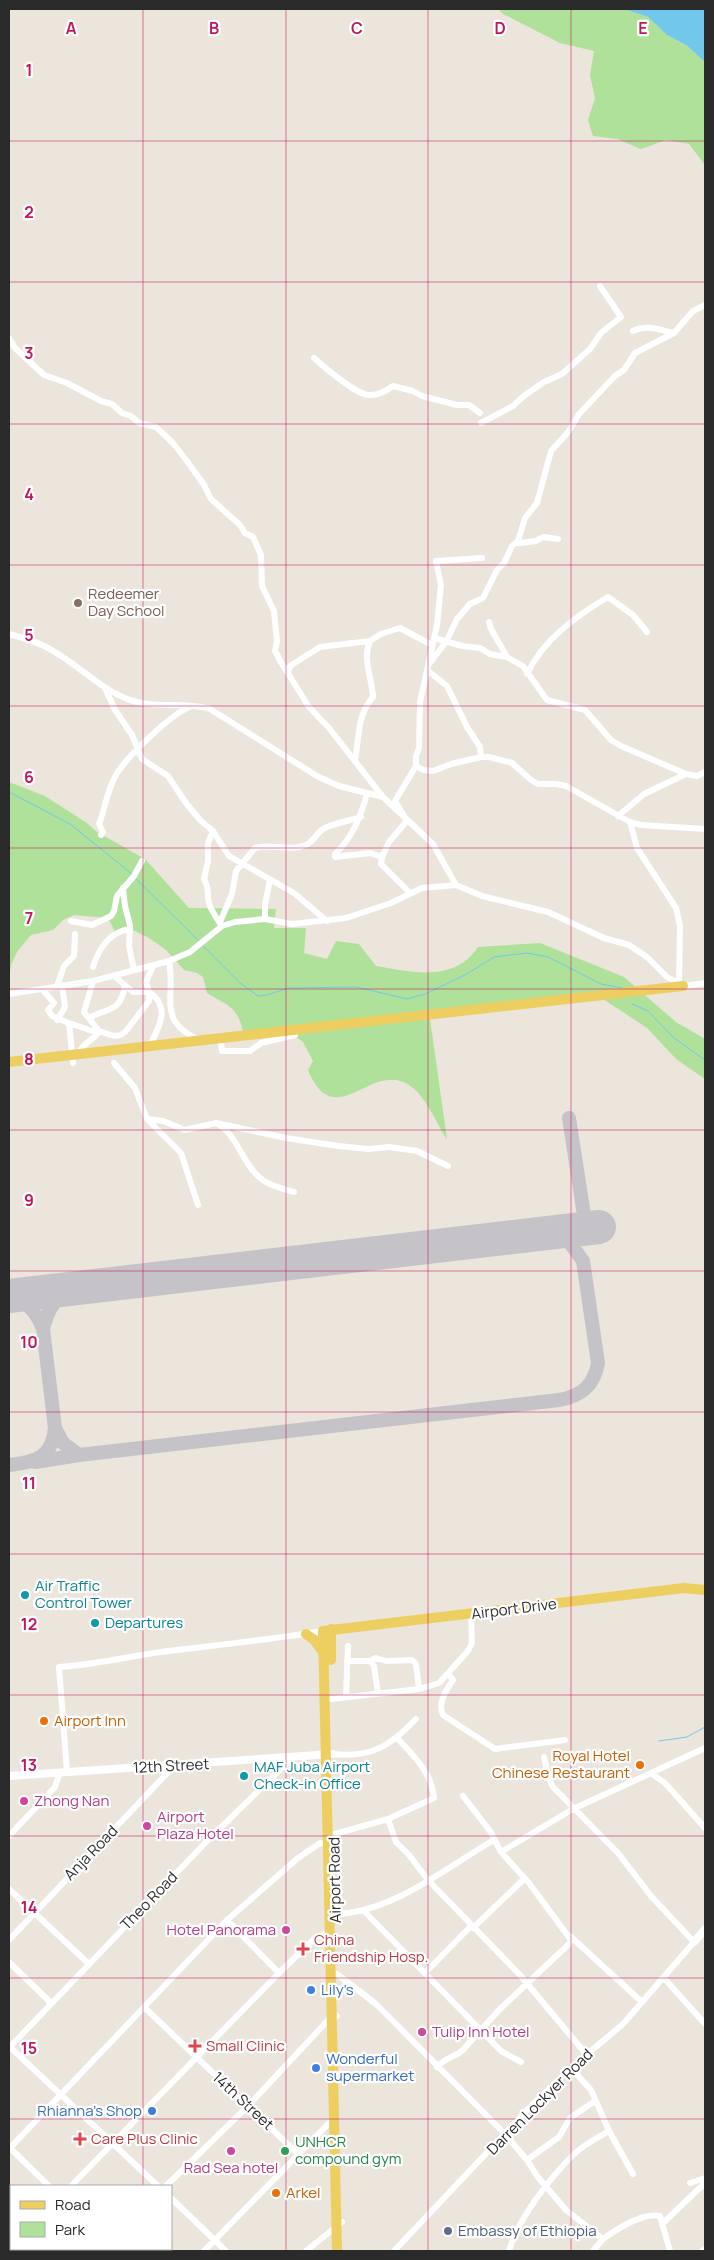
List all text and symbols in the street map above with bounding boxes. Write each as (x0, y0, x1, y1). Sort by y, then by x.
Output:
text: A (66, 17, 77, 39)
text: B (209, 17, 219, 39)
text: C (351, 17, 363, 39)
text: D (494, 17, 506, 39)
text: E (638, 17, 648, 39)
text: 1 (25, 59, 33, 81)
text: 2 (24, 201, 34, 223)
text: 3 (24, 342, 34, 364)
text: 4 (24, 483, 34, 505)
place label: Redeemer Day School (88, 583, 165, 621)
marker: Redeemer Day School (72, 597, 84, 609)
text: 5 (24, 624, 34, 646)
text: 6 (24, 766, 34, 788)
text: 7 (25, 907, 33, 929)
text: 8 (24, 1048, 34, 1070)
text: 9 (24, 1189, 34, 1211)
text: 10 (20, 1331, 38, 1353)
text: 11 (22, 1472, 36, 1494)
place label: Air Traffic Control Tower (35, 1575, 132, 1613)
marker: Air Traffic Control Tower (19, 1589, 31, 1601)
street label: Airport Drive (470, 1593, 558, 1624)
place label: Departures (105, 1612, 183, 1633)
text: 12 (21, 1613, 37, 1635)
marker: Departures (89, 1617, 101, 1629)
place label: Airport Inn (54, 1710, 126, 1731)
marker: Airport Inn (38, 1715, 50, 1727)
place label: Royal Hotel Chinese Restaurant (492, 1745, 630, 1783)
street label: 12th Street (132, 1753, 210, 1778)
text: 13 (21, 1754, 37, 1776)
place label: MAF Juba Airport Check-in Office (254, 1756, 370, 1794)
marker: Royal Hotel Chinese Restaurant (634, 1759, 646, 1771)
marker: MAF Juba Airport Check-in Office (238, 1770, 250, 1782)
place label: Zhong Nan (34, 1790, 109, 1811)
marker: Zhong Nan (18, 1795, 30, 1807)
place label: Airport Plaza Hotel (157, 1806, 234, 1844)
marker: Airport Plaza Hotel (141, 1820, 153, 1832)
street label: Anja Road (59, 1821, 122, 1885)
street label: Airport Road (323, 1837, 346, 1923)
street label: Theo Road (115, 1867, 182, 1935)
text: 14 (21, 1896, 37, 1918)
place label: Hotel Panorama (167, 1919, 276, 1940)
marker: Hotel Panorama (280, 1924, 292, 1936)
place label: China Friendship Hosp. (314, 1929, 428, 1967)
marker: China Friendship Hosp. (296, 1942, 310, 1956)
place label: Lily’s (321, 1979, 354, 2000)
marker: Lily’s (305, 1984, 317, 1996)
place label: Tulip Inn Hotel (432, 2021, 529, 2042)
marker: Tulip Inn Hotel (416, 2026, 428, 2038)
place label: Small Clinic (206, 2035, 285, 2056)
text: 15 (21, 2037, 37, 2059)
marker: Small Clinic (188, 2039, 202, 2053)
street label: Darren Lockyer Road (482, 2044, 597, 2159)
place label: Wonderful supermarket (326, 2048, 414, 2086)
marker: Wonderful supermarket (310, 2062, 322, 2074)
street label: 14th Street (208, 2067, 279, 2134)
place label: Rhianna's Shop (37, 2100, 142, 2121)
marker: Rhianna's Shop (146, 2105, 158, 2117)
place label: Care Plus Clinic (91, 2128, 198, 2149)
place label: UNHCR compound gym (295, 2131, 402, 2169)
marker: Care Plus Clinic (73, 2132, 87, 2146)
marker: Rad Sea hotel (225, 2145, 237, 2157)
marker: UNHCR compound gym (279, 2145, 291, 2157)
place label: Rad Sea hotel (184, 2157, 278, 2178)
place label: Arkel (286, 2182, 320, 2203)
legend (10, 2185, 172, 2250)
marker: Arkel (270, 2187, 282, 2199)
text: Road (55, 2194, 91, 2215)
text: Park (55, 2219, 85, 2240)
place label: Embassy of Ethiopia (458, 2220, 597, 2241)
marker: Embassy of Ethiopia (442, 2225, 454, 2237)

